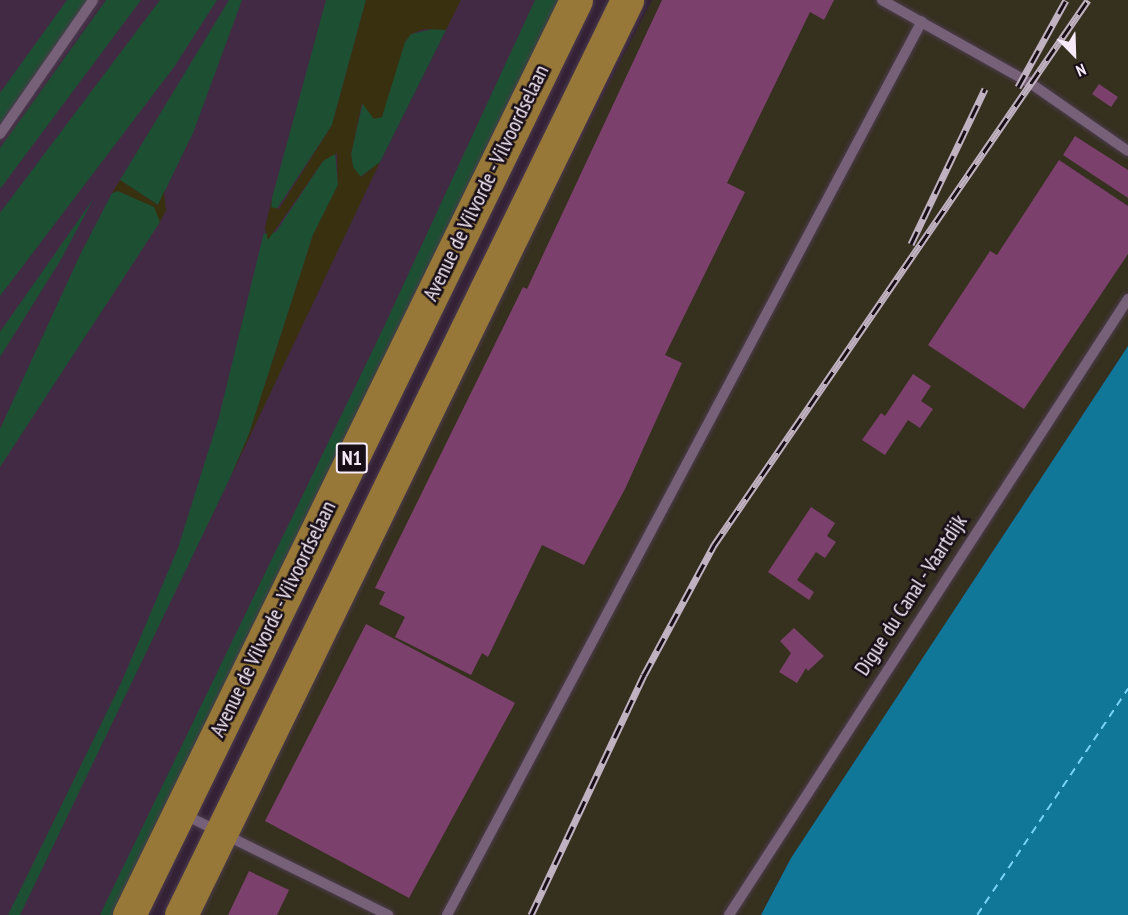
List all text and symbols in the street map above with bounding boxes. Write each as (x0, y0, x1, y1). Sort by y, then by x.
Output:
north arrow (1044, 24, 1104, 84)
street label: Avenue de Vilvorde - Vilvoordselaan (417, 60, 555, 306)
text: N (1073, 60, 1089, 81)
road number: N1 (336, 441, 368, 475)
street label: Avenue de Vilvorde - Vilvoordselaan (204, 496, 342, 742)
street label: Digue du Canal - Vaartdijk (849, 509, 973, 681)

